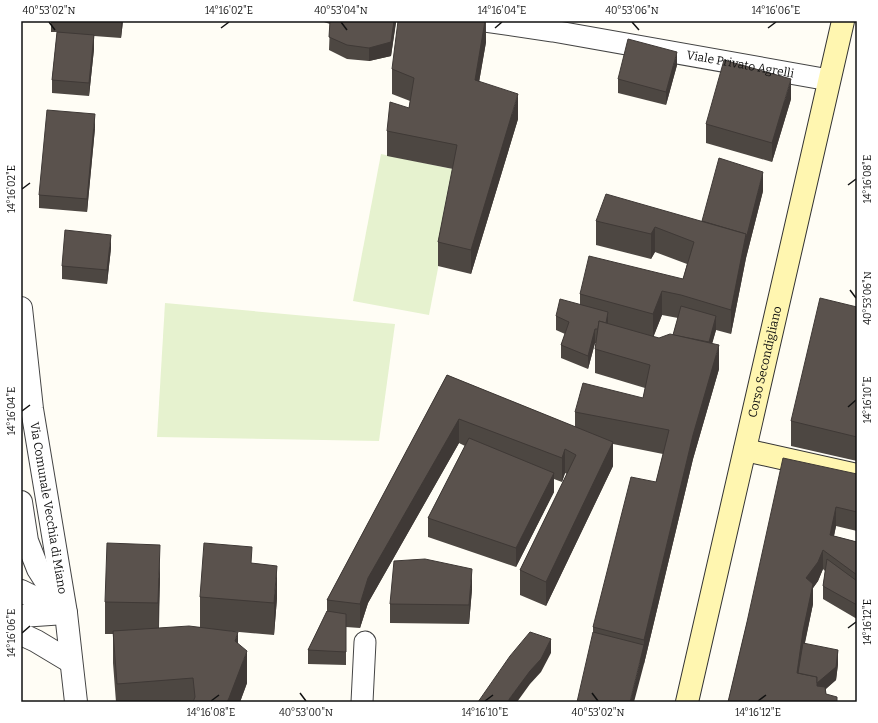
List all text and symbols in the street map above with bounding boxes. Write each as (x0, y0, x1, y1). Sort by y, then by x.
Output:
text: 40°53'02"N (22, 5, 76, 17)
text: 14°16'02"E (205, 5, 253, 17)
text: 40°53'04"N (314, 5, 368, 17)
text: 14°16'04"E (478, 5, 526, 17)
text: 40°53'06"N (605, 5, 659, 17)
text: 14°16'06"E (752, 5, 800, 17)
street label: Viale Privato Agrelli (686, 48, 796, 81)
text: 14°16'08"E (862, 155, 874, 203)
text: 14°16'02"E (6, 165, 18, 213)
text: 40°53'06"N (862, 271, 874, 325)
street label: Corso Secondigliano (745, 305, 784, 419)
text: 14°16'10"E (862, 377, 874, 423)
text: 14°16'04"E (6, 387, 18, 435)
street label: Via Comunale Vecchia di Miano (27, 421, 70, 595)
text: 14°16'12"E (862, 599, 874, 645)
text: 14°16'06"E (6, 609, 18, 657)
text: 14°16'08"E (187, 707, 235, 719)
text: 40°53'00"N (279, 707, 333, 719)
text: 14°16'10"E (462, 707, 508, 719)
text: 40°53'02"N (571, 707, 625, 719)
text: 14°16'12"E (735, 707, 781, 719)

